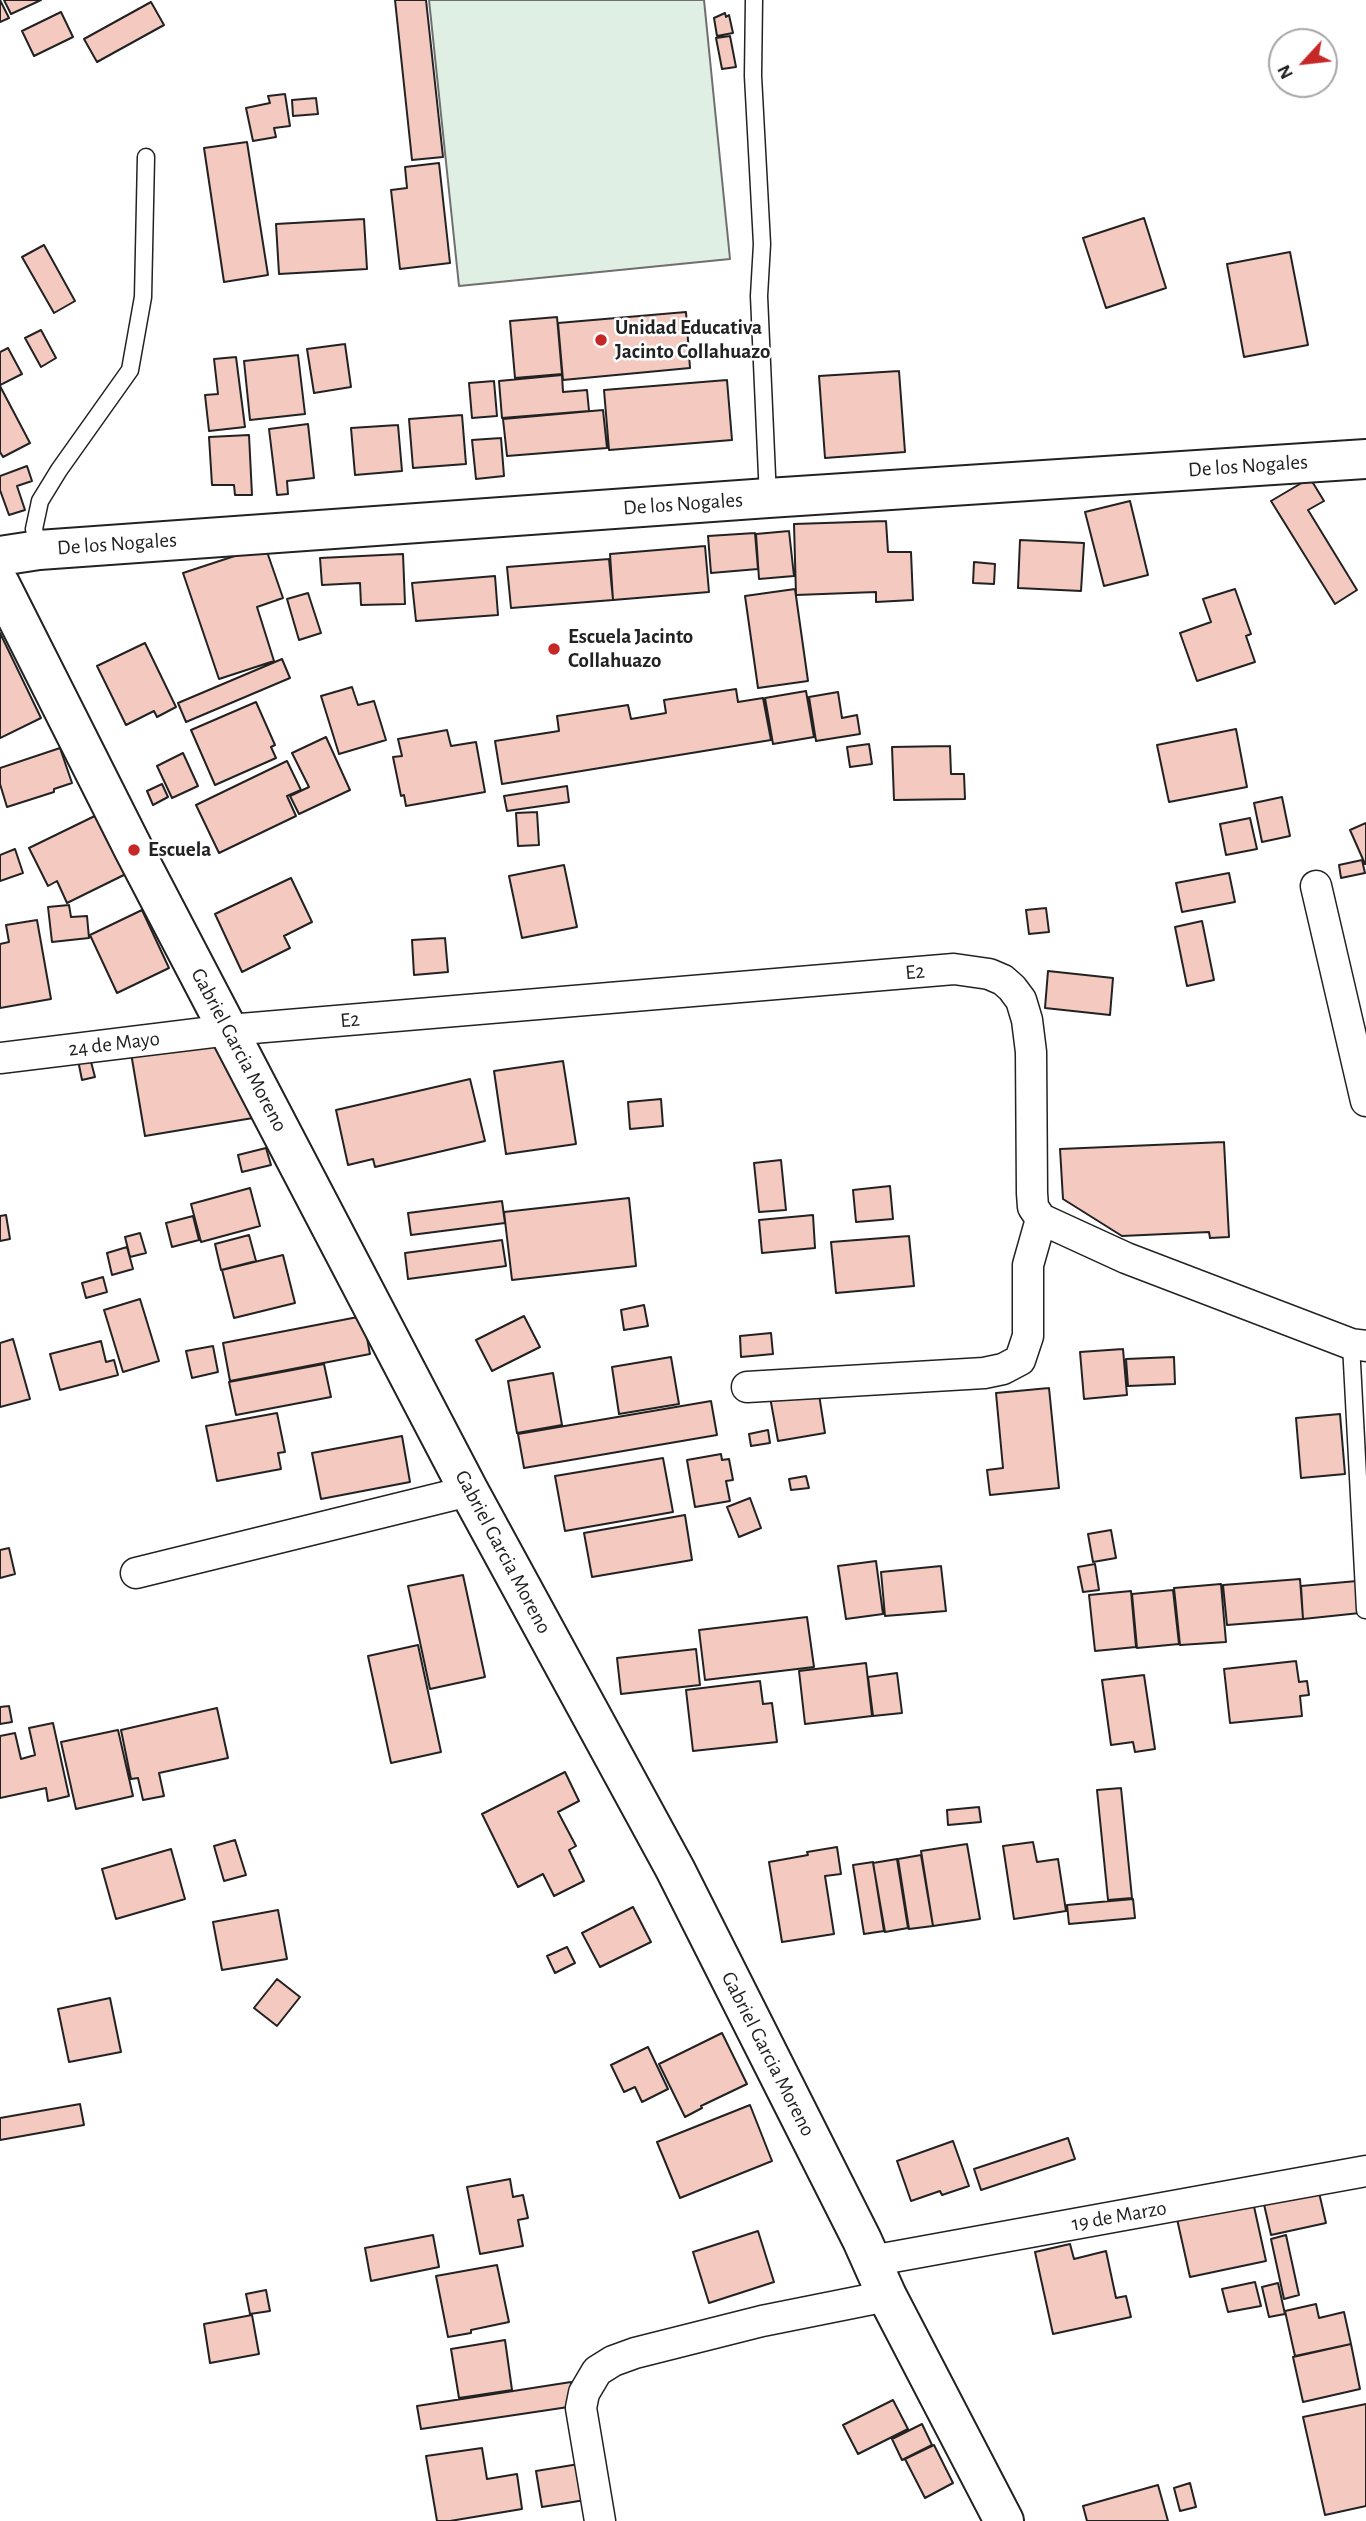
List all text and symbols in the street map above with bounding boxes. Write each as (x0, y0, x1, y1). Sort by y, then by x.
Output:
north arrow (1268, 28, 1338, 98)
text: N (1274, 62, 1297, 82)
place label: Unidad Educativa Jacinto Collahuazo (615, 315, 770, 365)
marker: Unidad Educativa Jacinto Collahuazo (593, 332, 609, 348)
street label: De los Nogales (1187, 449, 1309, 483)
street label: De los Nogales (622, 487, 744, 521)
street label: De los Nogales (56, 527, 178, 561)
place label: Escuela Jacinto Collahuazo (568, 624, 693, 674)
marker: Escuela Jacinto Collahuazo (546, 641, 562, 657)
place label: Escuela (148, 837, 211, 863)
marker: Escuela (126, 842, 142, 858)
street label: E2 (904, 959, 926, 985)
street label: Gabriel Garcia Moreno (185, 964, 293, 1136)
street label: E2 (339, 1007, 361, 1033)
street label: 24 de Mayo (67, 1026, 161, 1062)
street label: Gabriel Garcia Moreno (449, 1466, 557, 1638)
street label: Gabriel Garcia Moreno (716, 1967, 820, 2141)
street label: 19 de Marzo (1070, 2195, 1168, 2237)

